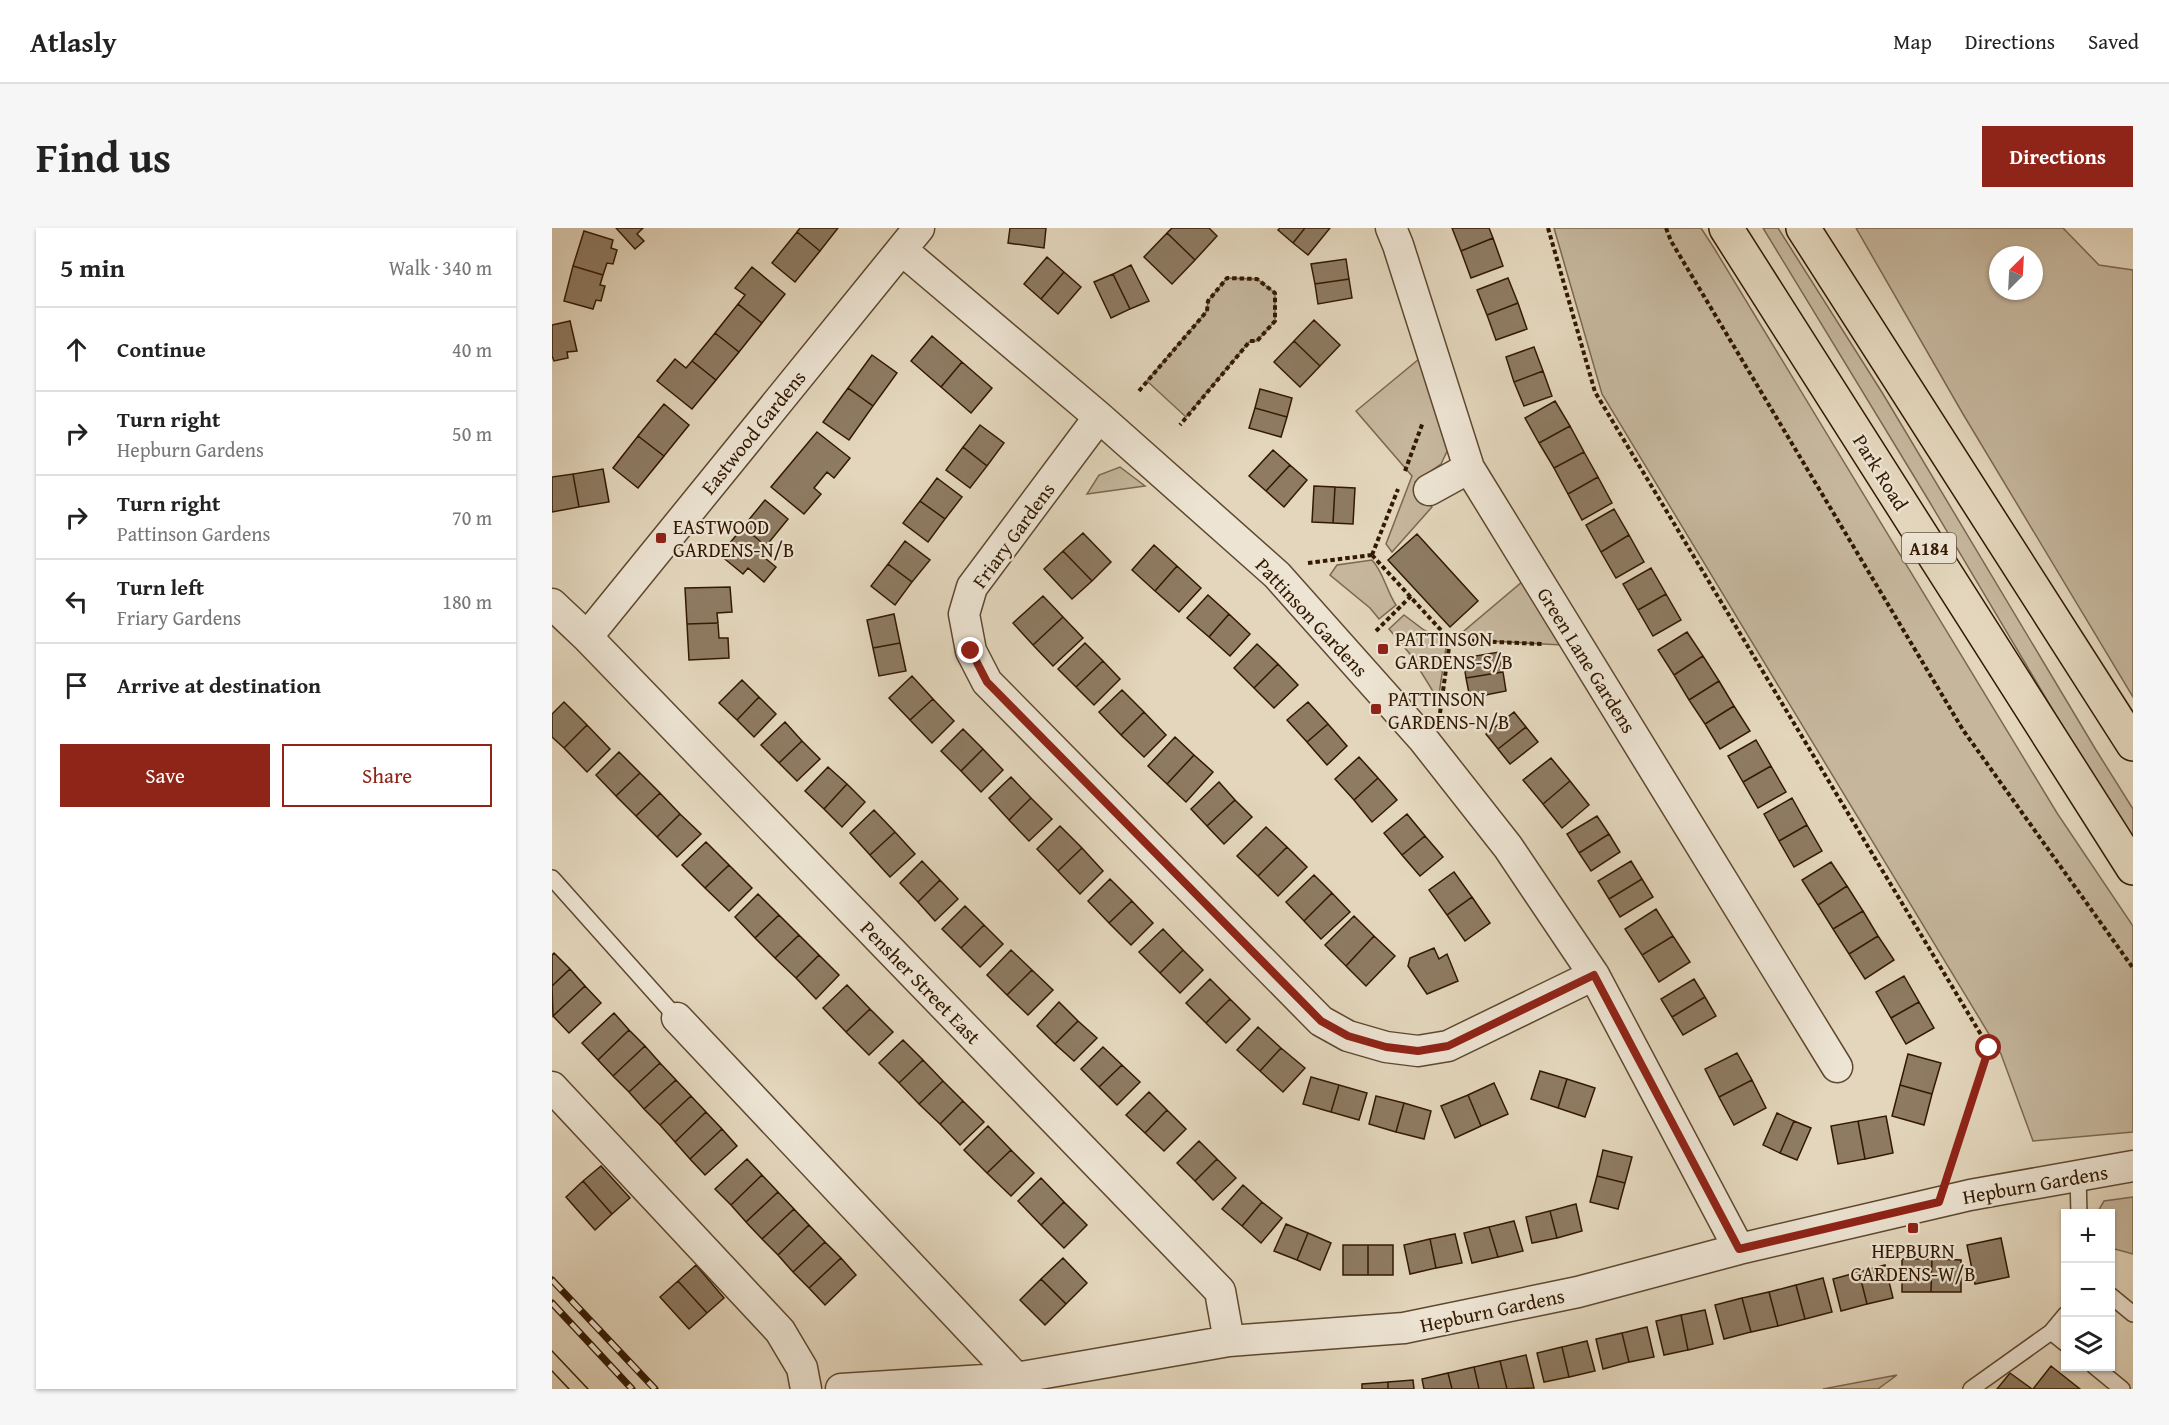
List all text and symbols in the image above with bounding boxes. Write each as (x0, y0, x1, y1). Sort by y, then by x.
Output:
text: Atlasly (30, 21, 117, 62)
text: Map (1893, 26, 1932, 57)
text: Directions (1965, 26, 2055, 57)
text: Saved (2088, 26, 2139, 57)
text: Find us (36, 126, 171, 187)
button: Directions (1982, 126, 2133, 187)
north arrow (1989, 246, 2043, 300)
text: 5 min (60, 248, 125, 287)
text: Walk · 340 m (389, 253, 492, 282)
icon: ahead (60, 333, 93, 366)
text: Continue (117, 333, 206, 365)
text: 40 m (452, 335, 492, 364)
street label: Eastwood Gardens (694, 364, 812, 500)
text: Turn right (117, 403, 220, 435)
icon: right (60, 417, 93, 450)
text: 50 m (452, 419, 492, 448)
street label: Park Road (1846, 428, 1916, 516)
text: Hepburn Gardens (117, 435, 264, 464)
street label: Friary Gardens (965, 476, 1061, 594)
text: Turn right (117, 487, 220, 519)
icon: right (60, 501, 93, 534)
text: 70 m (452, 503, 492, 532)
place label: EASTWOOD GARDENS-N/B (673, 512, 794, 564)
text: Pattinson Gardens (117, 519, 270, 548)
marker: EASTWOOD GARDENS-N/B (654, 531, 668, 545)
road number: A184 (1902, 533, 1956, 563)
street label: Pattinson Gardens (1249, 551, 1375, 683)
text: Turn left (117, 571, 204, 603)
street label: Green Lane Gardens (1530, 582, 1644, 738)
icon: left (60, 585, 93, 618)
text: 180 m (442, 587, 492, 616)
text: Friary Gardens (117, 603, 241, 632)
place label: PATTINSON GARDENS-S/B (1395, 624, 1513, 676)
route end (957, 637, 983, 663)
marker: PATTINSON GARDENS-S/B (1376, 642, 1390, 656)
icon: arrive (60, 669, 93, 702)
text: Arrive at destination (117, 669, 321, 701)
place label: PATTINSON GARDENS-N/B (1388, 684, 1509, 736)
marker: PATTINSON GARDENS-N/B (1369, 702, 1383, 716)
button: Save (60, 744, 270, 807)
button: Share (282, 744, 492, 807)
street label: Pensher Street East (854, 914, 988, 1050)
route start (1975, 1034, 2001, 1060)
street label: Hepburn Gardens (1960, 1157, 2110, 1211)
map controls (2061, 1209, 2115, 1371)
button: + (2061, 1209, 2115, 1263)
marker: HEPBURN GARDENS-W/B (1906, 1221, 1920, 1235)
place label: HEPBURN GARDENS-W/B (1850, 1236, 1976, 1288)
button: − (2061, 1263, 2115, 1317)
street label: Hepburn Gardens (1417, 1281, 1567, 1339)
button: layers (2061, 1317, 2115, 1371)

